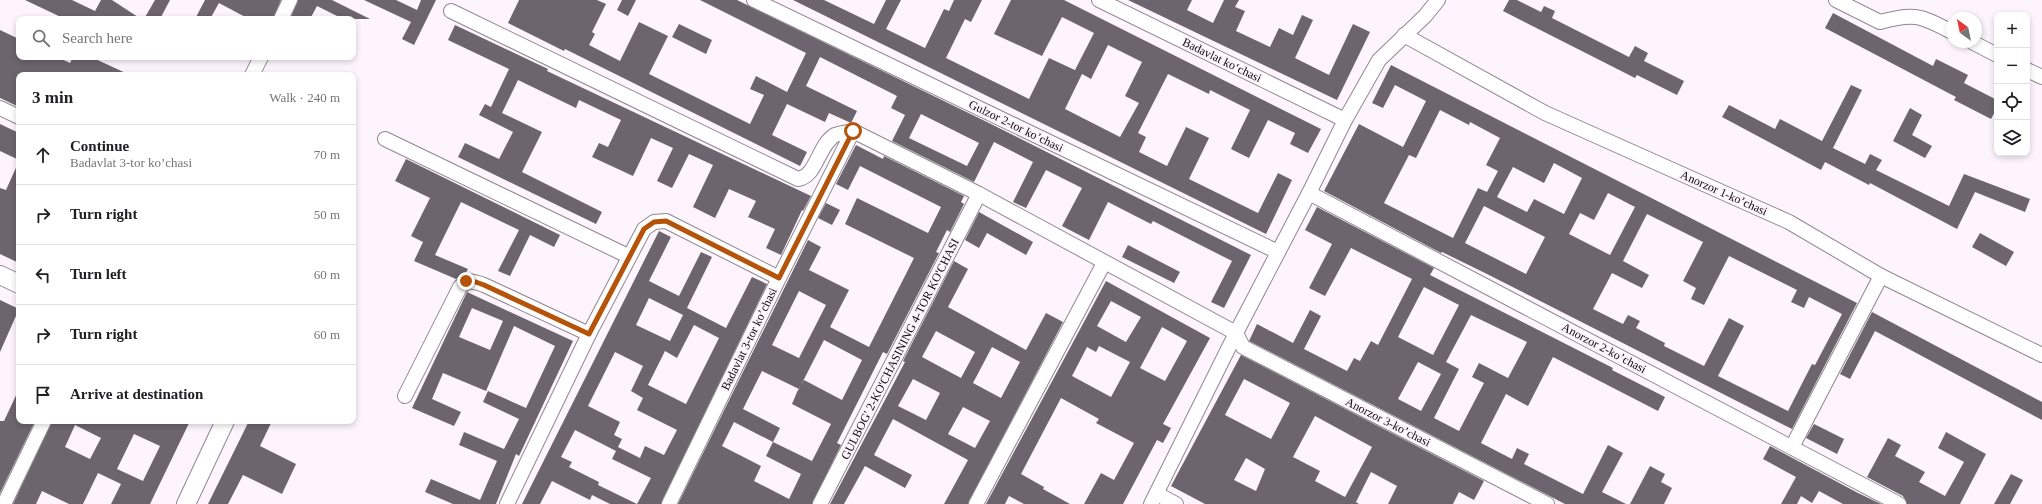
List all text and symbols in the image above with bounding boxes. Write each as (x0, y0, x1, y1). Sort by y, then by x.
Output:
north arrow (1946, 12, 1982, 48)
map controls (1994, 12, 2030, 156)
button: + (1994, 12, 2030, 48)
search box (16, 16, 356, 60)
icon: search (30, 27, 52, 49)
text: Search here (62, 30, 132, 46)
street label: Badavlat koʻchasi (1180, 35, 1264, 85)
button: − (1994, 48, 2030, 84)
button: locate (1994, 84, 2030, 120)
text: 3 min (32, 88, 73, 107)
text: Walk · 240 m (269, 90, 340, 105)
street label: Gulzor 2-tor koʼchasi (967, 97, 1066, 155)
button: layers (1994, 120, 2030, 156)
route start (844, 122, 862, 140)
text: Continue (70, 138, 129, 154)
icon: ahead (32, 144, 54, 166)
text: 70 m (314, 147, 340, 162)
text: Badavlat 3-tor koʼchasi (70, 155, 192, 170)
street label: Аnorzor 1-koʼchasi (1678, 168, 1770, 219)
icon: right (32, 204, 54, 226)
text: Turn right (70, 206, 137, 222)
text: 50 m (314, 207, 340, 222)
street label: GULBOG' 2-KO'CHASINING 4-TOR KO'CHASI (838, 236, 962, 462)
icon: left (32, 264, 54, 286)
text: Turn left (70, 266, 127, 282)
text: 60 m (314, 267, 340, 282)
route end (457, 272, 475, 290)
street label: Badavlat 3-tor koʼchasi (718, 285, 780, 393)
street label: Аnorzor 2-koʼchasi (1559, 320, 1649, 376)
icon: right (32, 324, 54, 346)
text: Turn right (70, 326, 137, 342)
text: 60 m (314, 327, 340, 342)
icon: arrive (32, 384, 54, 406)
text: Arrive at destination (70, 386, 203, 402)
street label: Аnorzor 3-koʼchasi (1343, 395, 1433, 450)

